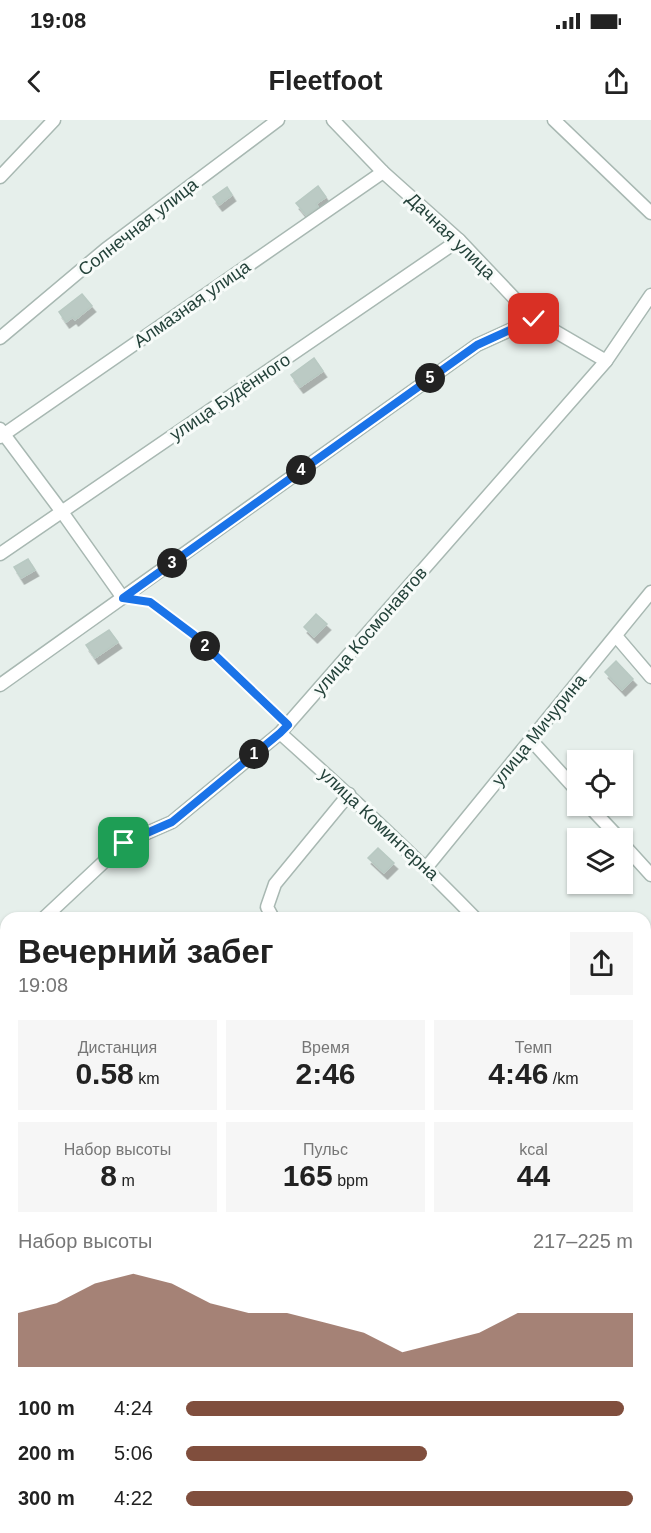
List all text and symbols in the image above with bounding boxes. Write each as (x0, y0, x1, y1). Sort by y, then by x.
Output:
text: 19:08 (30, 8, 86, 33)
icon: back (18, 65, 51, 98)
icon: share (600, 65, 633, 98)
text: Fleetfoot (269, 66, 383, 96)
street label: Солнечная улица (74, 174, 202, 280)
street label: Дачная улица (403, 189, 500, 284)
street label: Алмазная улица (130, 256, 255, 352)
pin (508, 293, 559, 344)
icon: check (517, 302, 550, 335)
street label: улица Будённого (166, 349, 294, 445)
pin: 5 (415, 363, 445, 393)
text: 5 (426, 369, 434, 386)
pin: 4 (286, 455, 316, 485)
text: 4 (297, 461, 305, 478)
pin: 3 (157, 548, 187, 578)
text: 3 (168, 554, 176, 571)
street label: улица Космонавтов (309, 563, 431, 699)
pin: 2 (190, 631, 220, 661)
text: 2 (201, 637, 209, 654)
street label: улица Мичурина (488, 669, 591, 790)
pin: 1 (239, 739, 269, 769)
text: 1 (250, 745, 258, 762)
map controls (567, 750, 633, 894)
button: locate (567, 750, 633, 816)
street label: улица Коминтерна (315, 764, 443, 885)
pin (98, 817, 149, 868)
icon: arrive (107, 826, 140, 859)
button: layers (567, 828, 633, 894)
button: share (570, 932, 633, 995)
text: Вечерний забег (18, 933, 274, 970)
text: 19:08 (18, 974, 68, 996)
text: Дистанция (78, 1039, 157, 1056)
text: Время (301, 1039, 350, 1056)
text: Темп (515, 1039, 552, 1056)
text: 0.58 (75, 1057, 134, 1090)
text: 2:46 (295, 1057, 356, 1090)
text: 4:46 (488, 1057, 548, 1090)
text: km (134, 1070, 160, 1087)
text: /km (548, 1070, 579, 1087)
text: Набор высоты (64, 1141, 171, 1158)
text: Пульс (303, 1141, 348, 1158)
text: kcal (519, 1141, 548, 1158)
text: 8 (100, 1159, 117, 1192)
text: 165 (283, 1159, 333, 1192)
text: 44 (517, 1159, 550, 1192)
text: m (117, 1172, 135, 1189)
text: bpm (333, 1172, 368, 1189)
text: Набор высоты (18, 1230, 152, 1252)
text: 217–225 m (533, 1230, 633, 1252)
text: 100 m (18, 1397, 75, 1419)
text: 4:24 (114, 1397, 153, 1419)
text: 200 m (18, 1442, 75, 1464)
text: 5:06 (114, 1442, 153, 1464)
text: 300 m (18, 1487, 75, 1509)
text: 4:22 (114, 1487, 153, 1509)

